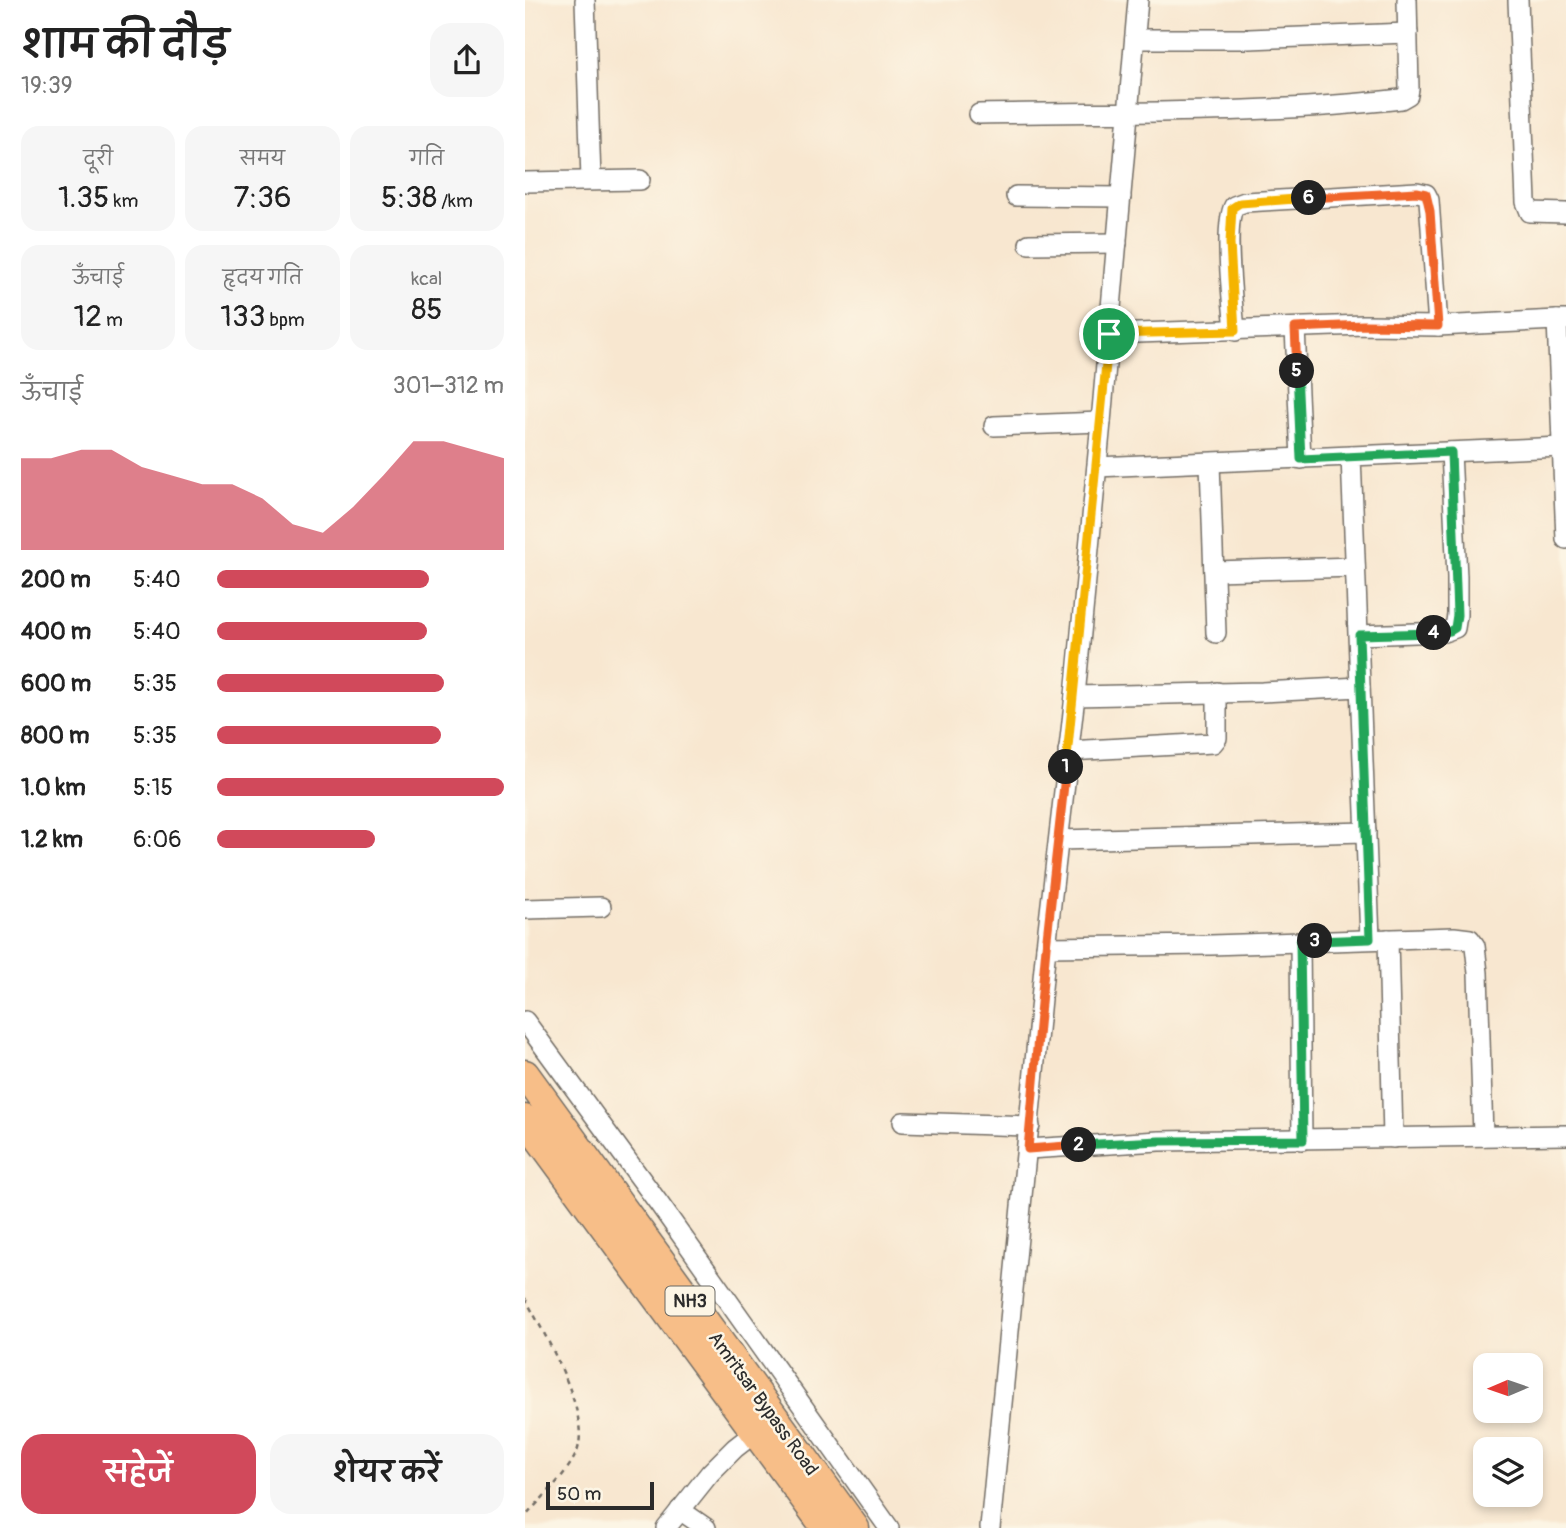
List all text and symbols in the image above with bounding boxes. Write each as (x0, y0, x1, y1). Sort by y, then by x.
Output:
text: शाम की दौड़ (21, 21, 229, 69)
button: share (430, 23, 504, 97)
text: 19:39 (21, 71, 73, 100)
text: दूरी (83, 147, 113, 171)
text: समय (240, 147, 285, 171)
text: गति (410, 147, 444, 171)
text: 1.35 (58, 179, 109, 216)
text: 7:36 (233, 179, 292, 216)
text: 5:38 (381, 179, 437, 216)
pin: 6 (1291, 180, 1327, 216)
text: 6 (1303, 185, 1314, 209)
text: km (109, 189, 138, 213)
text: /km (437, 189, 473, 213)
text: ऊँचाई (73, 266, 124, 290)
text: हृदय गति (223, 266, 302, 290)
text: kcal (411, 267, 442, 291)
text: 85 (411, 291, 443, 328)
text: 12 (73, 298, 102, 335)
text: 133 (220, 298, 265, 335)
pin (1079, 304, 1139, 364)
text: m (102, 308, 123, 332)
text: bpm (265, 308, 305, 332)
icon: arrive (1090, 315, 1128, 353)
pin: 5 (1279, 354, 1315, 388)
text: 5 (1291, 358, 1302, 382)
text: 301–312 m (393, 371, 504, 400)
text: ऊँचाई (21, 378, 83, 407)
text: 200 m (21, 565, 91, 594)
text: 5:40 (133, 565, 181, 594)
pin: 4 (1417, 616, 1451, 650)
text: 400 m (21, 617, 91, 646)
text: 5:40 (133, 617, 181, 646)
text: 4 (1428, 620, 1439, 644)
text: 600 m (21, 669, 91, 698)
text: 5:35 (133, 669, 177, 698)
text: 800 m (21, 721, 89, 750)
text: 5:35 (133, 721, 177, 750)
pin: 1 (1049, 750, 1083, 784)
text: 1 (1062, 754, 1069, 778)
text: 1.0 km (21, 773, 86, 802)
text: 5:15 (133, 773, 173, 802)
text: 1.2 km (21, 825, 83, 854)
text: 6:06 (133, 825, 182, 854)
pin: 3 (1297, 923, 1333, 958)
text: 3 (1309, 928, 1320, 952)
pin: 2 (1061, 1128, 1097, 1162)
text: 2 (1073, 1132, 1084, 1156)
road number: NH3 (665, 1286, 715, 1316)
street label: Amritsar Bypass Road (703, 1327, 823, 1480)
north arrow (1473, 1353, 1543, 1423)
map controls (1473, 1353, 1543, 1507)
button: सहेजें (21, 1434, 256, 1514)
button: शेयर करें (270, 1434, 504, 1514)
button: layers (1473, 1437, 1543, 1507)
scale bar (546, 1479, 655, 1511)
text: 50 m (557, 1482, 601, 1506)

